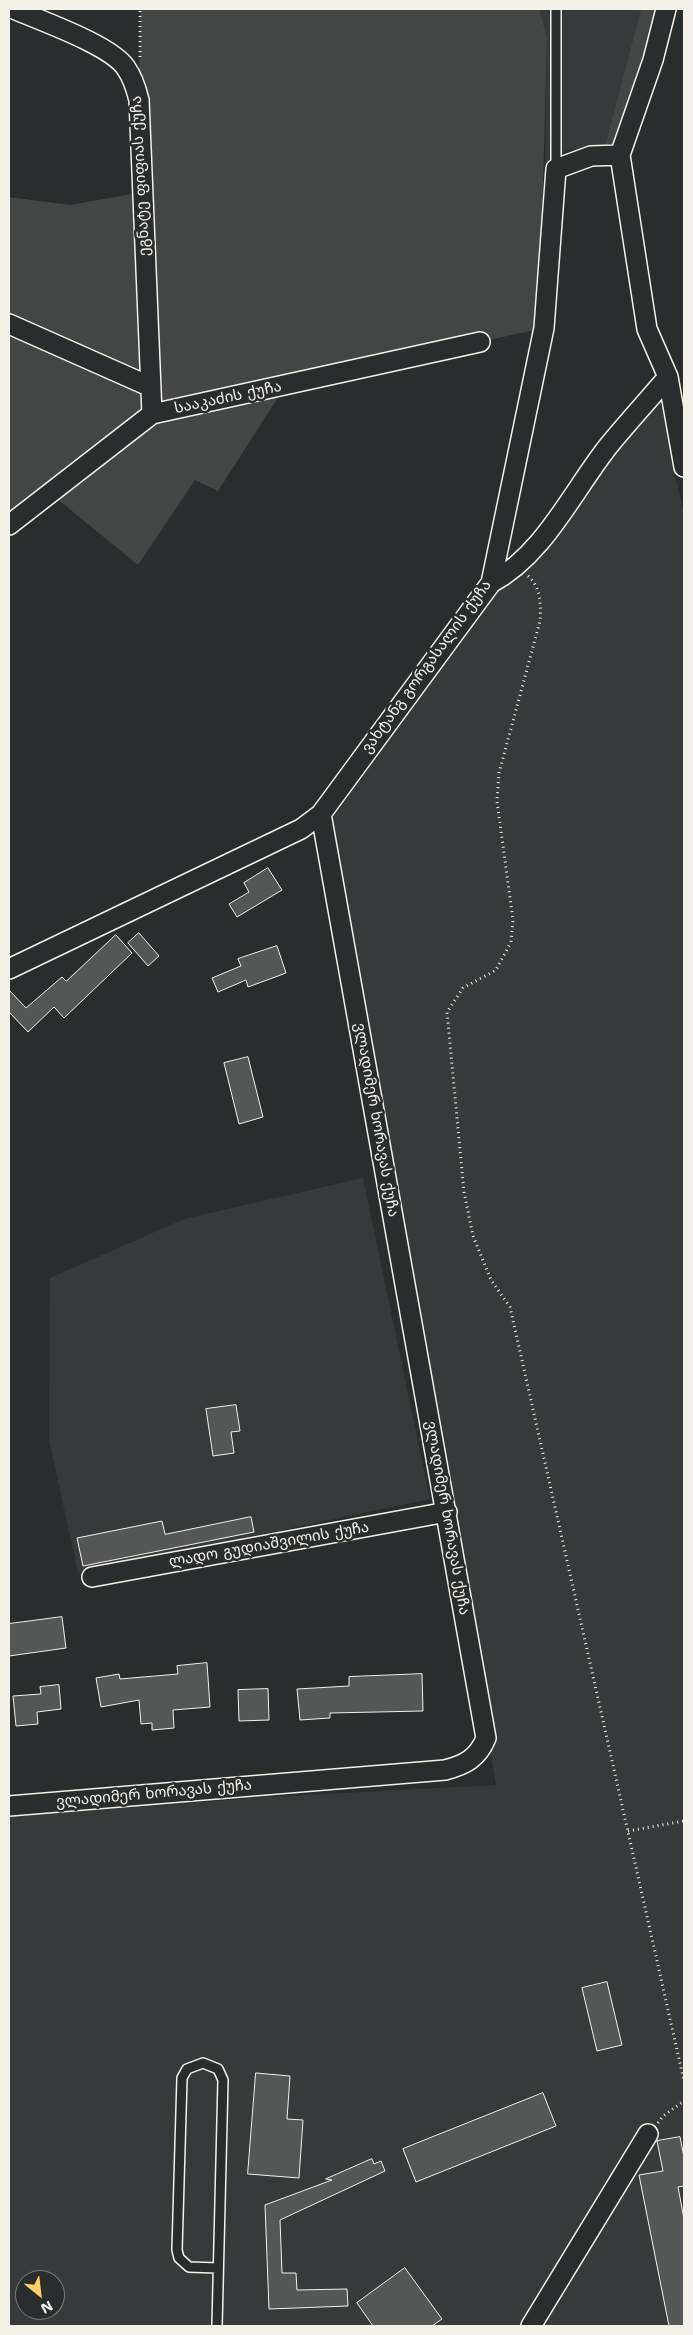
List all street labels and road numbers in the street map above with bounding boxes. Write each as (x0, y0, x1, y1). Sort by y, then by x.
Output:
street label: ეგნატე ფიფიას ქუჩა (128, 95, 154, 257)
street label: სააკაძის ქუჩა (173, 378, 283, 418)
street label: ვახტანგ გორგასალის ქუჩა (358, 577, 496, 757)
street label: ვლადიმერ ხორავას ქუჩა (350, 1022, 402, 1218)
street label: ვლადიმერ ხორავას ქუჩა (421, 1420, 473, 1616)
street label: ლადო გუდიაშვილის ქუჩა (167, 1518, 371, 1572)
street label: ვლადიმერ ხორავას ქუჩა (55, 1776, 253, 1812)

